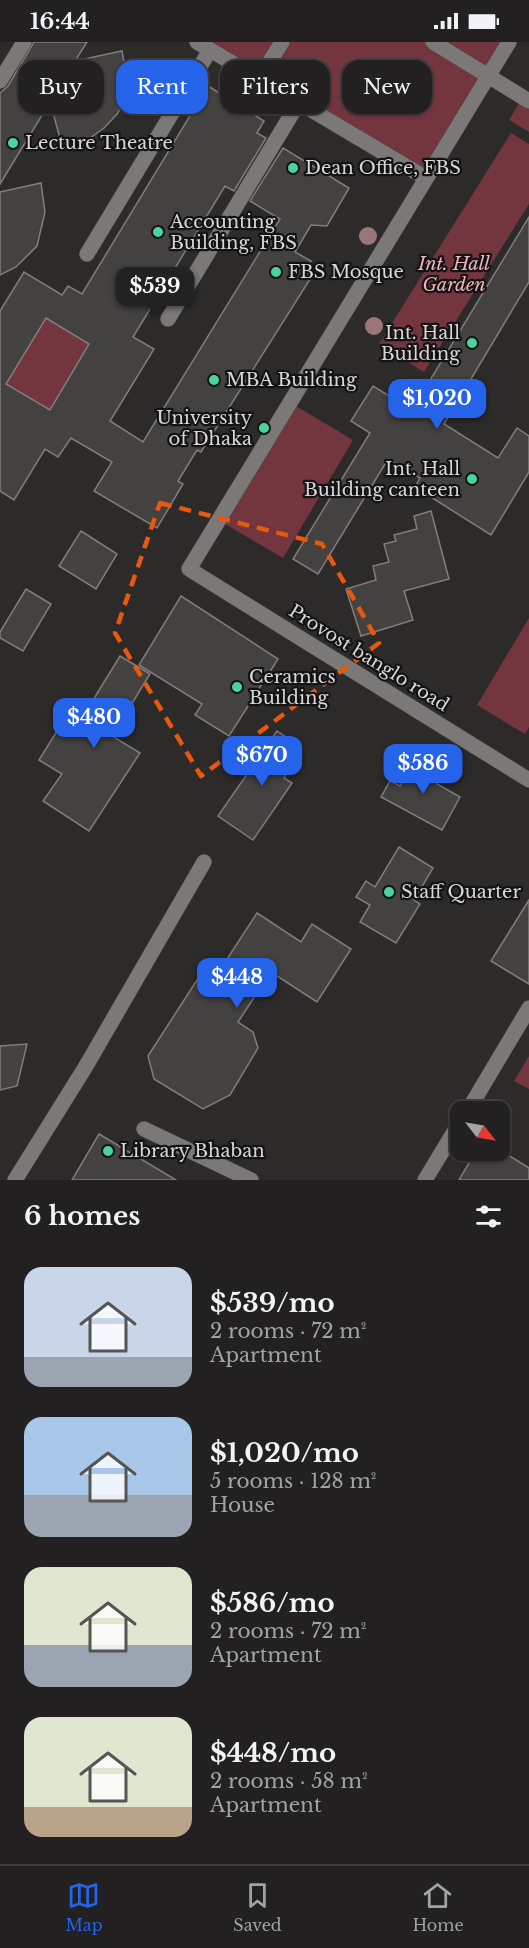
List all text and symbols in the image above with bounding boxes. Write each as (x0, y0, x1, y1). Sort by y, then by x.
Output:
text: 16:44 (30, 8, 90, 35)
chip: Buy (18, 60, 104, 114)
chip: Rent (116, 60, 208, 114)
chip: Filters (220, 60, 330, 114)
chip: New (342, 60, 432, 114)
place label: Lecture Theatre (25, 132, 173, 154)
marker: Lecture Theatre (6, 136, 20, 150)
place label: Dean Office, FBS (305, 157, 461, 179)
marker: Dean Office, FBS (286, 161, 300, 175)
place label: Accounting Building, FBS (169, 211, 297, 254)
marker: Accounting Building, FBS (151, 225, 165, 239)
park label: Int. Hall Garden (417, 253, 490, 296)
place label: FBS Mosque (288, 261, 404, 283)
marker: FBS Mosque (269, 265, 283, 279)
pin: $539 (119, 267, 191, 318)
text: $539 (130, 274, 181, 298)
place label: Int. Hall Building (381, 322, 460, 365)
marker: Int. Hall Building (465, 336, 479, 350)
place label: MBA Building (226, 369, 357, 391)
marker: MBA Building (207, 373, 221, 387)
pin: $1,020 (388, 379, 486, 430)
text: $1,020 (402, 386, 472, 410)
place label: University of Dhaka (157, 407, 252, 450)
marker: University of Dhaka (257, 421, 271, 435)
place label: Int. Hall Building canteen (304, 458, 460, 501)
marker: Int. Hall Building canteen (465, 472, 479, 486)
street label: Provost banglo road (285, 600, 453, 716)
place label: Ceramics Building (249, 666, 336, 709)
marker: Ceramics Building (230, 680, 244, 694)
pin: $480 (58, 698, 130, 749)
text: $480 (67, 705, 121, 729)
pin: $670 (226, 736, 298, 787)
text: $670 (236, 743, 288, 767)
pin: $586 (387, 744, 459, 795)
text: $586 (398, 751, 448, 775)
place label: Staff Quarter (401, 881, 521, 903)
marker: Staff Quarter (382, 885, 396, 899)
pin: $448 (201, 958, 273, 1009)
text: $448 (211, 965, 263, 989)
north arrow (450, 1101, 510, 1161)
map controls (450, 1101, 510, 1161)
place label: Library Bhaban (120, 1140, 265, 1162)
marker: Library Bhaban (101, 1144, 115, 1158)
text: 6 homes (24, 1200, 140, 1232)
icon: filters (472, 1200, 505, 1233)
text: $539/mo (210, 1287, 335, 1319)
icon: home (72, 1291, 144, 1363)
text: 2 rooms · 72 m² (210, 1319, 367, 1343)
text: Apartment (210, 1343, 321, 1367)
text: $1,020/mo (210, 1437, 359, 1469)
icon: home (72, 1441, 144, 1513)
text: 5 rooms · 128 m² (210, 1469, 377, 1493)
text: House (210, 1493, 275, 1517)
text: $586/mo (210, 1587, 335, 1619)
icon: home (72, 1591, 144, 1663)
text: 2 rooms · 72 m² (210, 1619, 367, 1643)
text: Apartment (210, 1643, 321, 1667)
text: $448/mo (210, 1737, 336, 1769)
icon: home (72, 1741, 144, 1813)
text: 2 rooms · 58 m² (210, 1769, 368, 1793)
text: Apartment (210, 1793, 321, 1817)
tab: Map (65, 1879, 103, 1935)
tab: Saved (233, 1879, 282, 1935)
tab: Home (412, 1879, 464, 1935)

